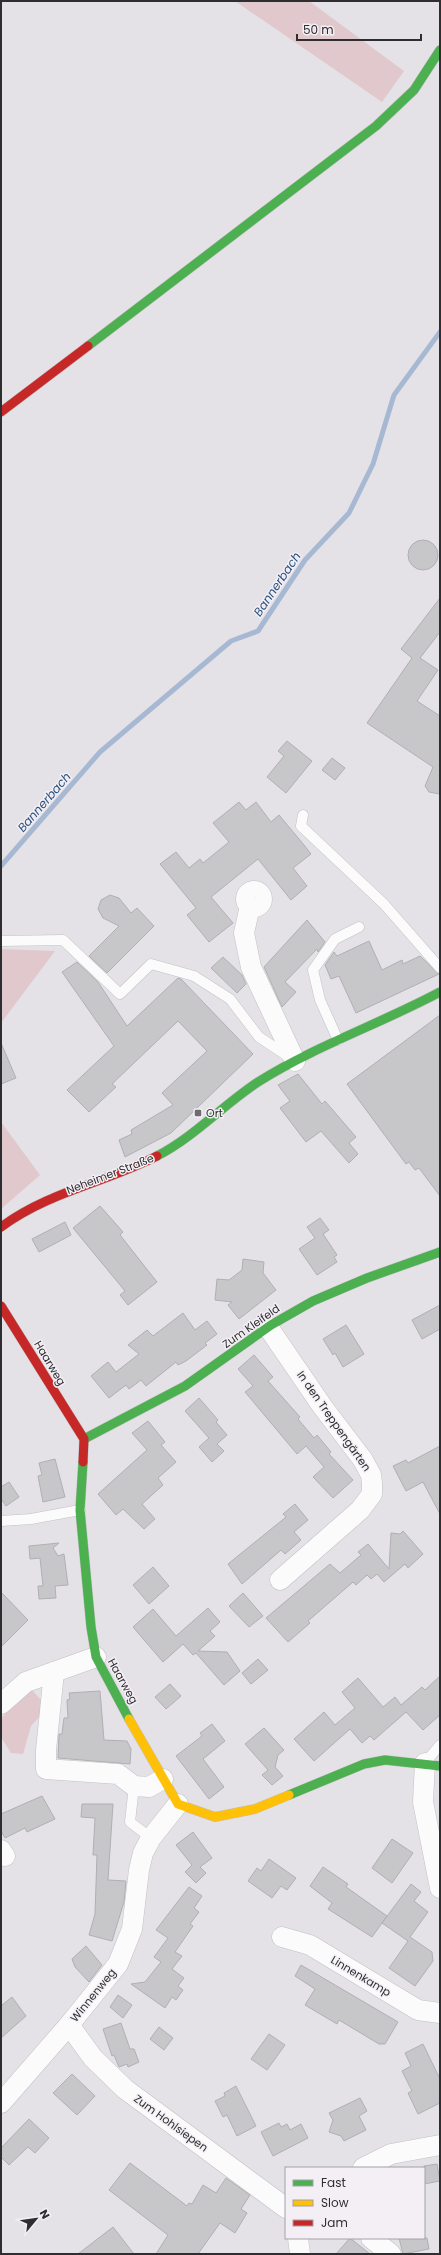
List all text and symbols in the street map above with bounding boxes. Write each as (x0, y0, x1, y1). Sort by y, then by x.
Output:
scale bar (297, 16, 421, 42)
text: 50 m (303, 21, 334, 38)
water label: Bannerbach (249, 549, 305, 619)
water label: Bannerbach (13, 769, 75, 835)
place label: Ort (206, 1105, 223, 1121)
marker: Ort (193, 1108, 203, 1118)
street label: Neheimer Straße (64, 1150, 156, 1198)
street label: Zum Kleifeld (219, 1300, 283, 1352)
street label: Haarweg (30, 1338, 70, 1388)
street label: In den Treppengärten (293, 1368, 375, 1474)
street label: Haarweg (104, 1655, 142, 1707)
street label: Linnenkamp (328, 1952, 394, 2000)
street label: Winnenweg (66, 1965, 120, 2025)
street label: Zum Hohlsiepen (131, 2091, 211, 2155)
legend (285, 2167, 425, 2239)
text: Fast (321, 2174, 346, 2191)
text: Slow (321, 2194, 349, 2211)
north arrow (16, 2199, 56, 2239)
text: N (36, 2207, 54, 2222)
text: Jam (321, 2214, 348, 2231)

